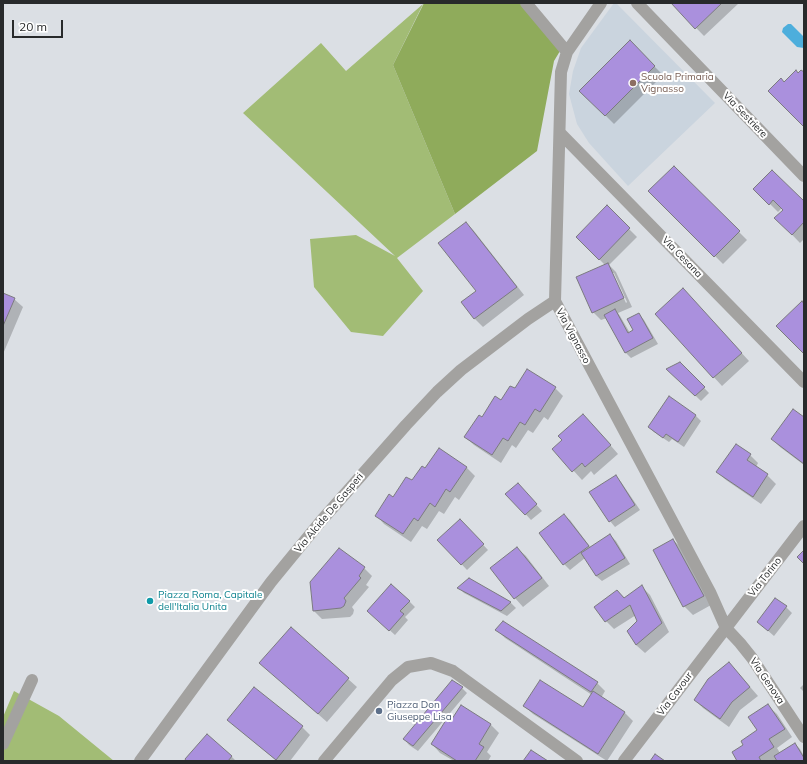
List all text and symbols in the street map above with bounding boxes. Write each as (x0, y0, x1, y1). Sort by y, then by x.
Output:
scale bar (14, 12, 65, 38)
text: 20 m (19, 19, 47, 34)
place label: Scuola Primaria Vignasso (641, 71, 714, 94)
marker: Scuola Primaria Vignasso (628, 78, 638, 88)
street label: Via Sestriere (720, 90, 770, 140)
street label: Via Cesana (659, 234, 705, 280)
street label: Via Vignasso (553, 306, 593, 366)
street label: Via Alcide De Gasperi (292, 471, 366, 555)
street label: Via Torino (746, 555, 784, 599)
place label: Piazza Roma, Capitale dell'Italia Unita (158, 589, 262, 612)
marker: Piazza Roma, Capitale dell'Italia Unita (145, 596, 155, 606)
street label: Via Genova (747, 655, 787, 707)
street label: Via Cavour (655, 670, 695, 718)
place label: Piazza Don Giuseppe Lisa (387, 699, 452, 722)
marker: Piazza Don Giuseppe Lisa (374, 706, 384, 716)

